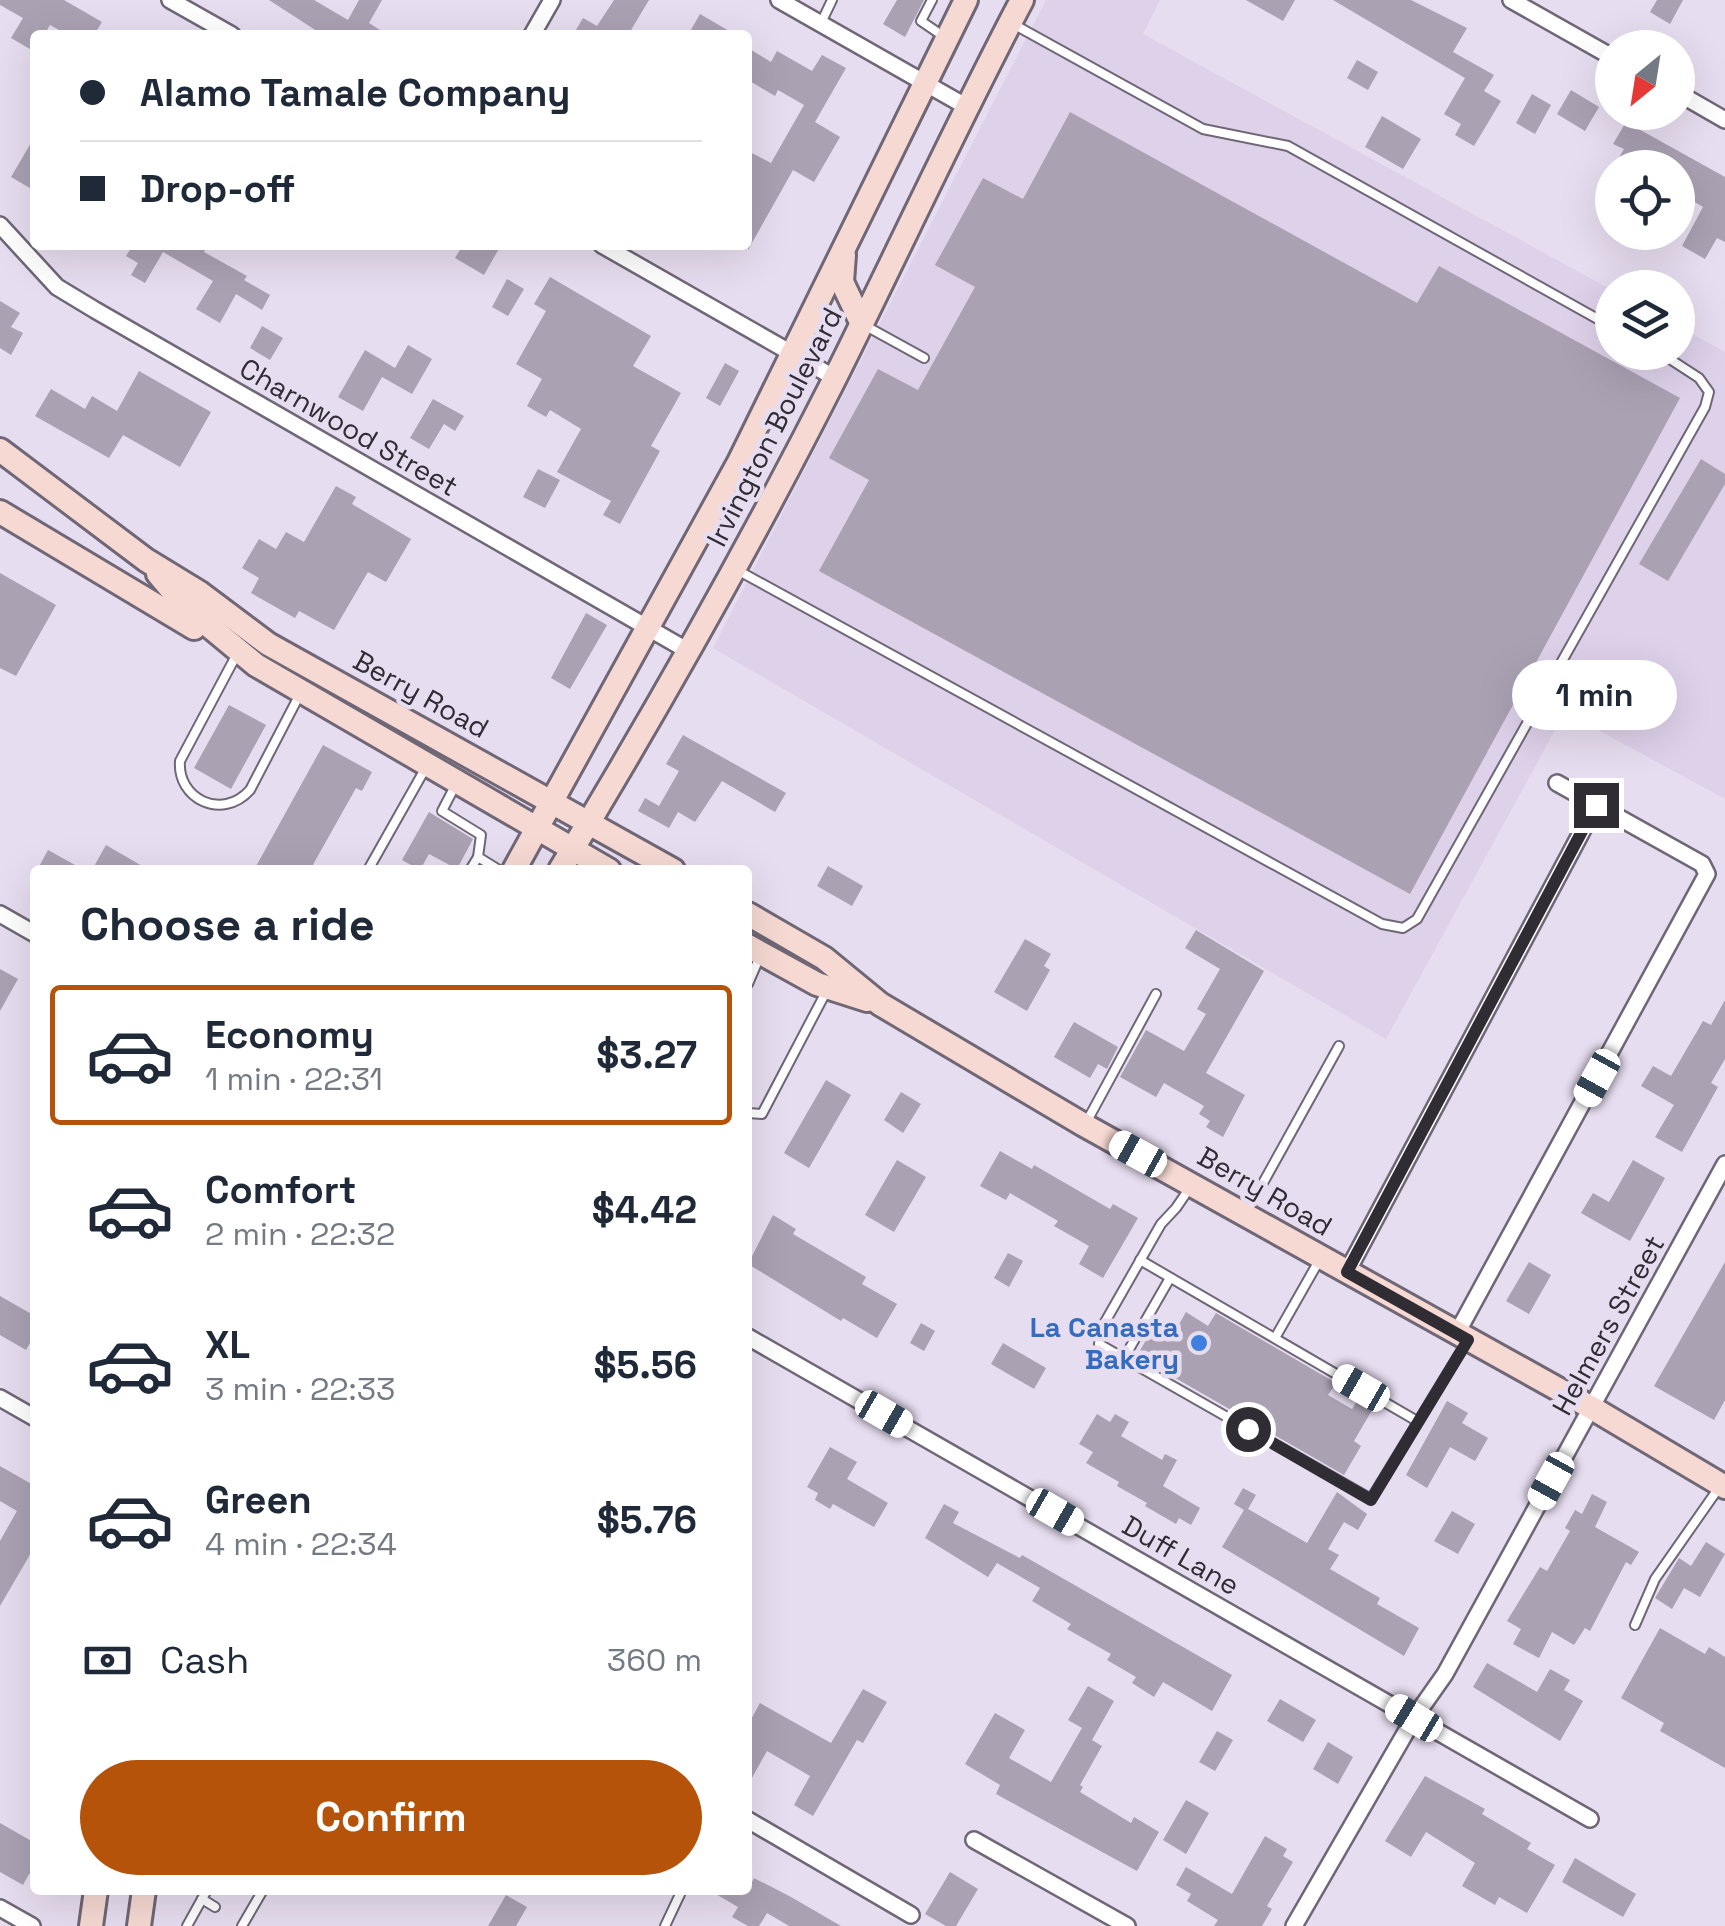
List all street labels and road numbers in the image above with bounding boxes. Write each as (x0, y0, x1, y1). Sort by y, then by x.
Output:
street label: Irvington Boulevard (698, 302, 850, 552)
street label: Charnwood Street (233, 350, 465, 504)
street label: Berry Road (347, 642, 495, 746)
street label: Berry Road (1191, 1138, 1339, 1244)
street label: Helmers Street (1544, 1229, 1672, 1421)
street label: Duff Lane (1116, 1507, 1246, 1603)

